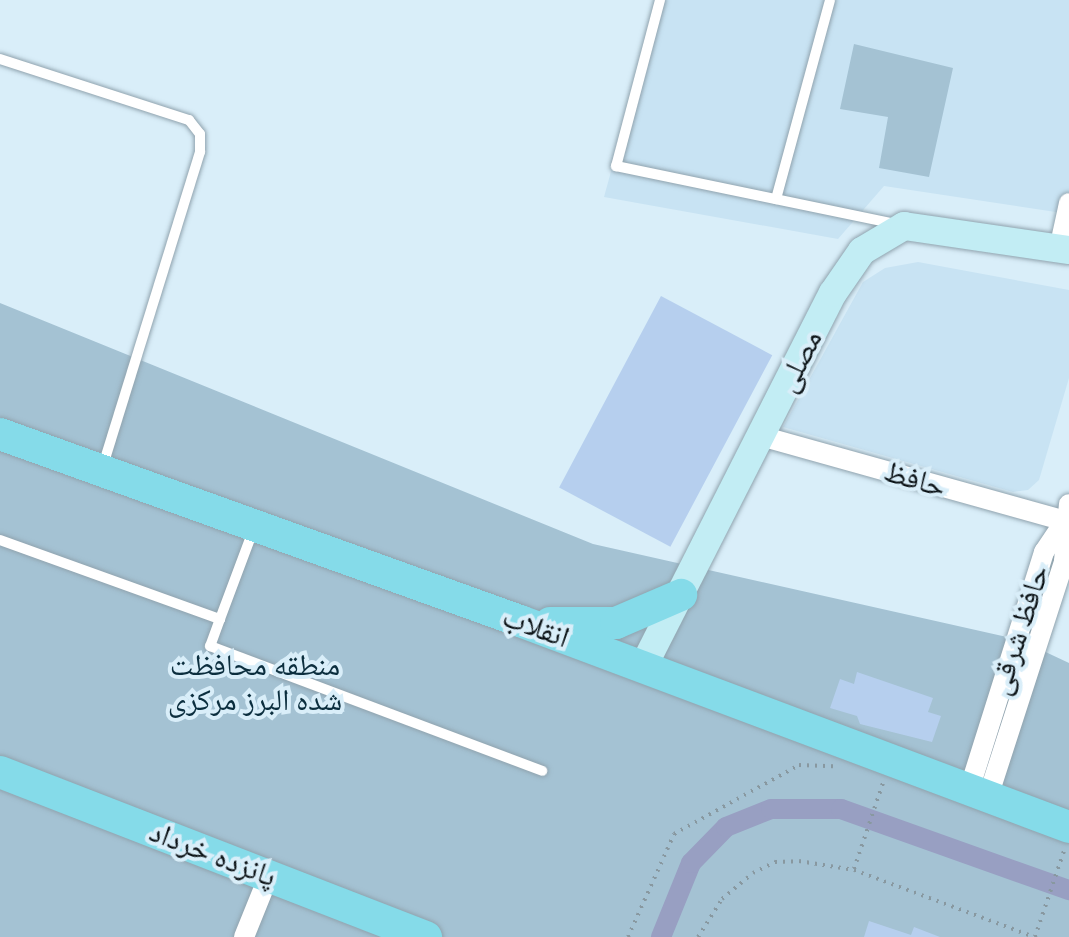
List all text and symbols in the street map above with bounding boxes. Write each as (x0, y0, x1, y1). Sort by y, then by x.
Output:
street label: مصلی (768, 324, 830, 398)
street label: حافظ (880, 453, 950, 505)
street label: حافظ شرقی (981, 561, 1057, 699)
street label: انقلاب (498, 598, 574, 656)
park label: منطقه محافظت شده البرز مرکزی (168, 647, 342, 718)
street label: پانزده خرداد (145, 813, 281, 895)

